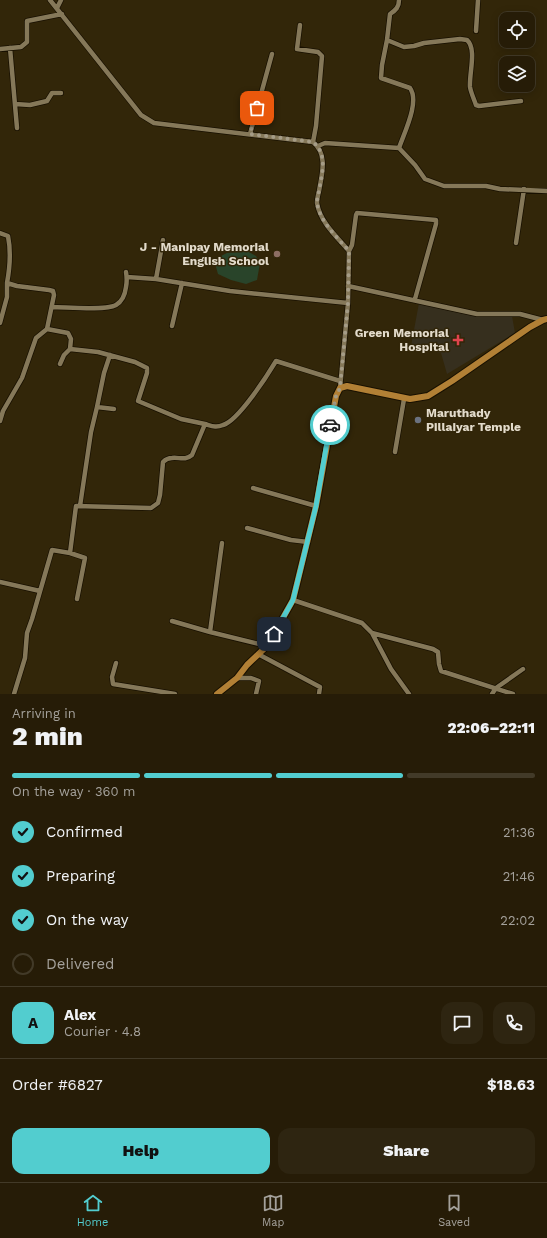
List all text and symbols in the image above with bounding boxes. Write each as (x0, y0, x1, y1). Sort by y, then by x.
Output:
map controls (499, 12, 535, 92)
button: locate (499, 12, 535, 48)
button: layers (499, 56, 535, 92)
pin (240, 91, 274, 125)
icon: bag (246, 97, 268, 119)
place label: J - Manipay Memorial English School (140, 240, 269, 268)
marker: J - Manipay Memorial English School (272, 249, 282, 259)
place label: Green Memorial Hospital (355, 326, 449, 354)
marker: Green Memorial Hospital (452, 334, 464, 346)
courier (310, 405, 350, 445)
place label: Maruthady Pillaiyar Temple (426, 406, 521, 434)
icon: car (319, 414, 341, 436)
marker: Maruthady Pillaiyar Temple (413, 415, 423, 425)
pin (257, 617, 291, 651)
icon: home (263, 623, 285, 645)
text: Arriving in (12, 706, 76, 721)
text: 22:06–22:11 (448, 719, 535, 737)
text: 2 min (12, 721, 83, 751)
text: On the way · 360 m (12, 784, 135, 799)
icon: check (12, 821, 34, 843)
text: Confirmed (46, 823, 123, 841)
text: 21:36 (503, 825, 535, 840)
icon: check (12, 865, 34, 887)
text: Preparing (46, 867, 115, 885)
text: 21:46 (503, 869, 535, 884)
icon: check (12, 909, 34, 931)
text: On the way (46, 911, 128, 929)
text: 22:02 (500, 913, 535, 928)
text: Delivered (46, 955, 114, 973)
button: chat (441, 1002, 483, 1044)
button: phone (493, 1002, 535, 1044)
text: Alex (64, 1006, 96, 1024)
text: A (28, 1014, 38, 1032)
text: Courier · 4.8 (64, 1024, 141, 1039)
text: Order #6827 (12, 1076, 103, 1094)
text: $18.63 (487, 1076, 535, 1094)
button: Help (12, 1128, 270, 1174)
button: Share (278, 1128, 535, 1174)
tab: Home (77, 1192, 108, 1229)
tab: Map (262, 1192, 284, 1229)
tab: Saved (438, 1192, 470, 1229)

